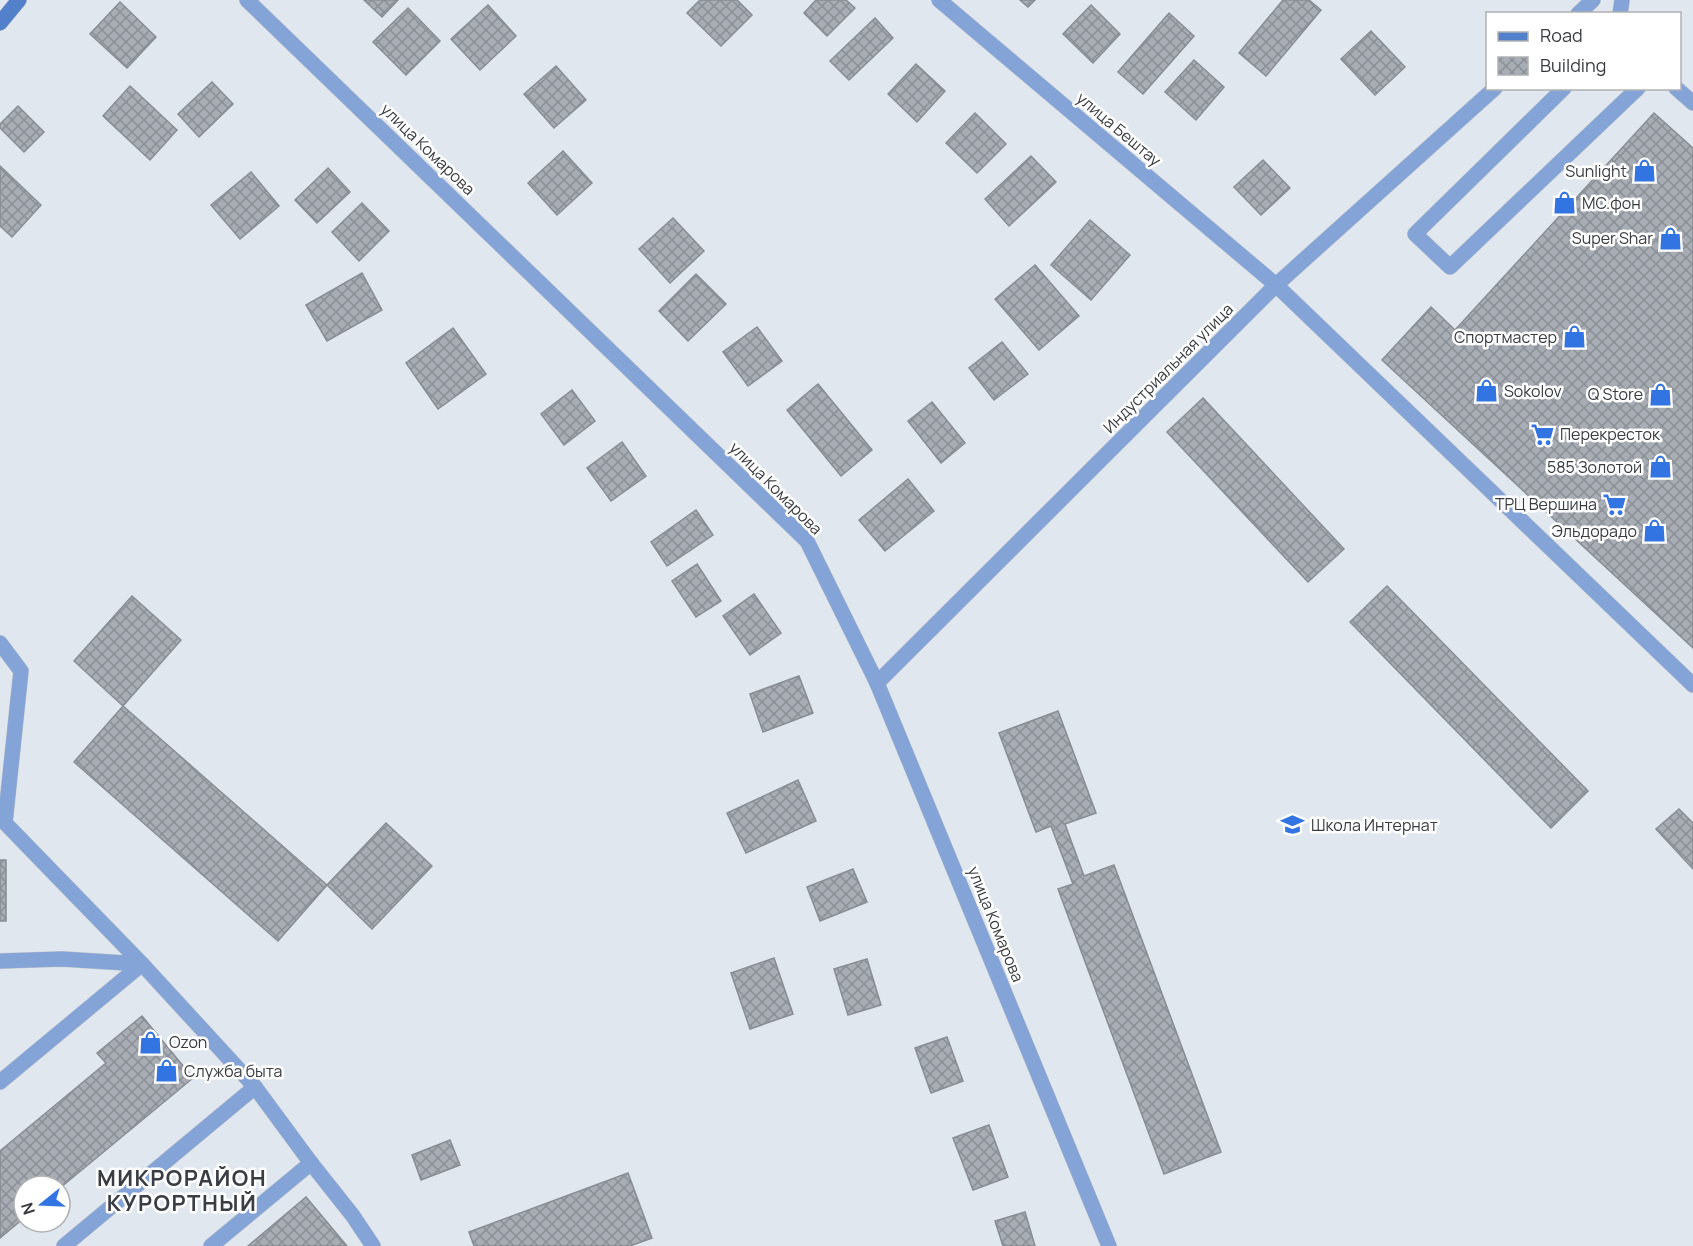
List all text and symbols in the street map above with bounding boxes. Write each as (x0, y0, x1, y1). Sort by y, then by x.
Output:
legend (1486, 12, 1681, 90)
text: Road (1540, 23, 1583, 47)
text: Building (1540, 53, 1606, 77)
street label: улица Бештау (1072, 87, 1166, 171)
street label: улица Комарова (376, 98, 480, 200)
shop icon: Sunlight (1632, 158, 1658, 184)
place label: Sunlight (1565, 160, 1627, 182)
shop icon: МС.фон (1551, 190, 1577, 216)
place label: МС.фон (1582, 192, 1641, 214)
shop icon: Super Shar (1658, 225, 1684, 251)
place label: Super Shar (1572, 227, 1653, 249)
street label: Индустриальная улица (1098, 298, 1238, 438)
shop icon: Спортмастер (1562, 324, 1588, 350)
place label: Спортмастер (1454, 326, 1557, 348)
shop icon: Sokolov (1473, 378, 1499, 404)
place label: Sokolov (1504, 380, 1562, 402)
shop icon: Q Store (1648, 381, 1674, 407)
place label: Q Store (1588, 383, 1643, 405)
supermarket icon: Перекресток (1529, 421, 1555, 447)
place label: Перекресток (1560, 423, 1661, 445)
street label: улица Комарова (725, 437, 827, 539)
shop icon: 585 Золотой (1647, 454, 1673, 480)
place label: 585 Золотой (1547, 456, 1642, 478)
supermarket icon: ТРЦ Вершина (1602, 491, 1628, 517)
place label: ТРЦ Вершина (1495, 493, 1597, 515)
shop icon: Эльдорадо (1642, 518, 1668, 544)
place label: Эльдорадо (1552, 520, 1637, 542)
school or university icon: Школа Интернат (1280, 812, 1306, 838)
place label: Школа Интернат (1311, 814, 1438, 836)
street label: улица Комарова (963, 863, 1029, 985)
shop icon: Ozon (138, 1029, 164, 1055)
place label: Ozon (169, 1031, 207, 1053)
shop icon: Служба быта (153, 1058, 179, 1084)
place label: Служба быта (184, 1060, 282, 1082)
district label: МИКРОРАЙОН КУРОРТНЫЙ (97, 1163, 267, 1218)
north arrow (12, 1174, 72, 1234)
text: N (15, 1200, 40, 1218)

